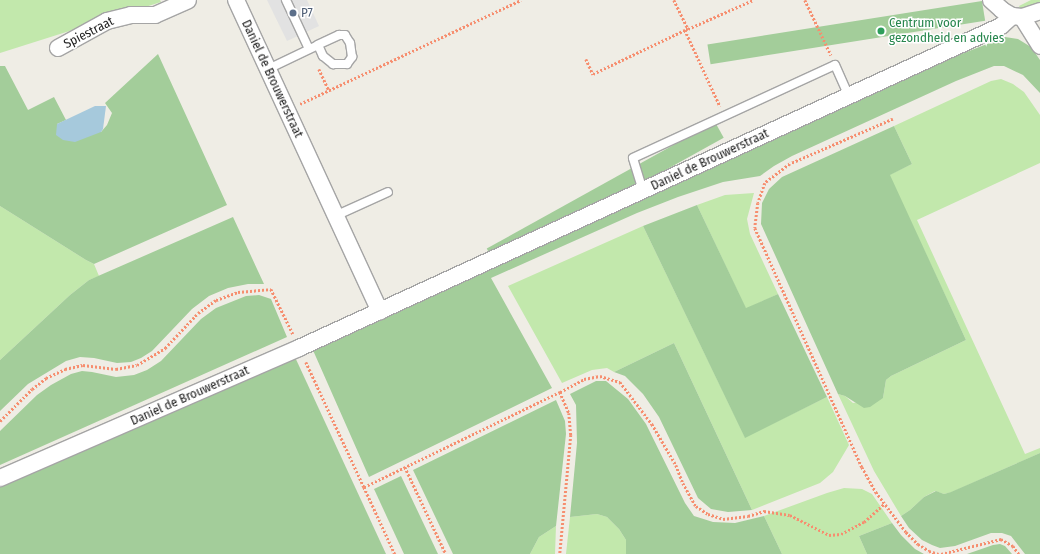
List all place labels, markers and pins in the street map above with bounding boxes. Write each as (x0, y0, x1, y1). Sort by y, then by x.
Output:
place label: P7 (301, 5, 313, 21)
marker: P7 (288, 8, 298, 18)
place label: Centrum voor gezondheid en advies (889, 16, 1004, 47)
marker: Centrum voor gezondheid en advies (876, 26, 886, 36)

